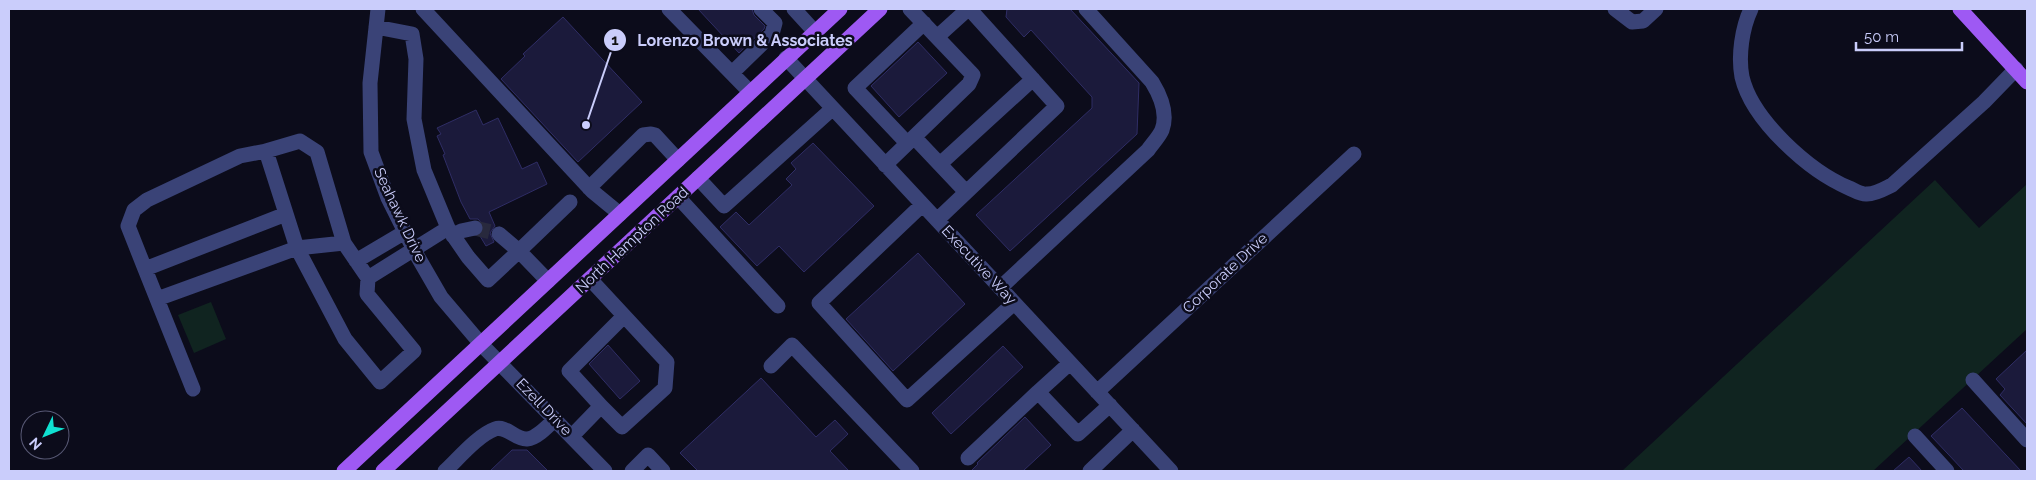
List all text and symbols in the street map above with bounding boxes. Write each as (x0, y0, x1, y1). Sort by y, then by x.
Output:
scale bar (1856, 20, 1962, 52)
callout: Lorenzo Brown & Associates (602, 25, 863, 56)
text: 50 m (1864, 28, 1899, 46)
text: 1 (611, 31, 619, 49)
text: Lorenzo Brown & Associates (637, 31, 853, 50)
street label: Seahawk Drive (370, 165, 430, 265)
street label: North Hampton Road (572, 183, 692, 297)
street label: Executive Way (938, 222, 1020, 308)
street label: Corporate Drive (1179, 229, 1271, 317)
street label: Ezell Drive (512, 375, 576, 439)
north arrow (20, 410, 70, 460)
text: N (26, 435, 45, 453)

